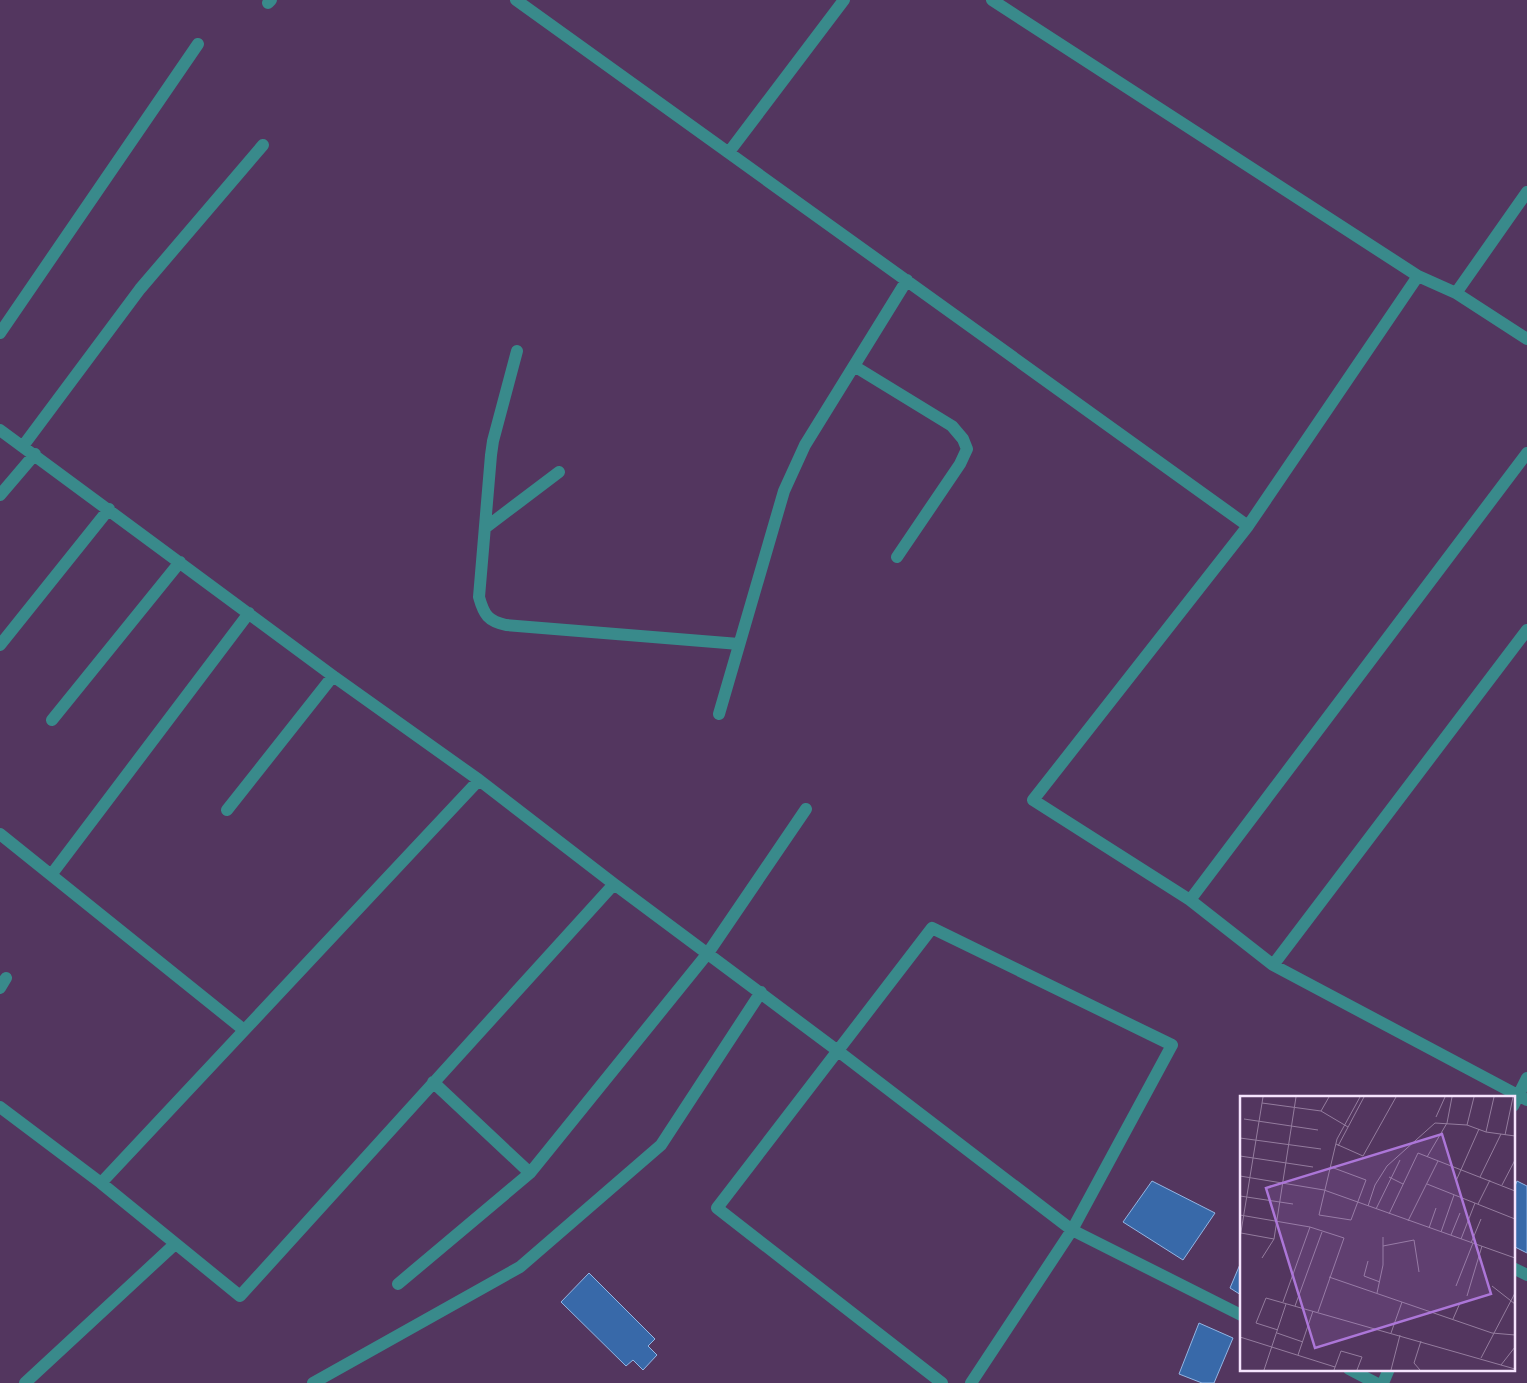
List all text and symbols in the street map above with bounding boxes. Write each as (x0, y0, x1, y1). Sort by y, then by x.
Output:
inset map (1240, 1096, 1514, 1370)

